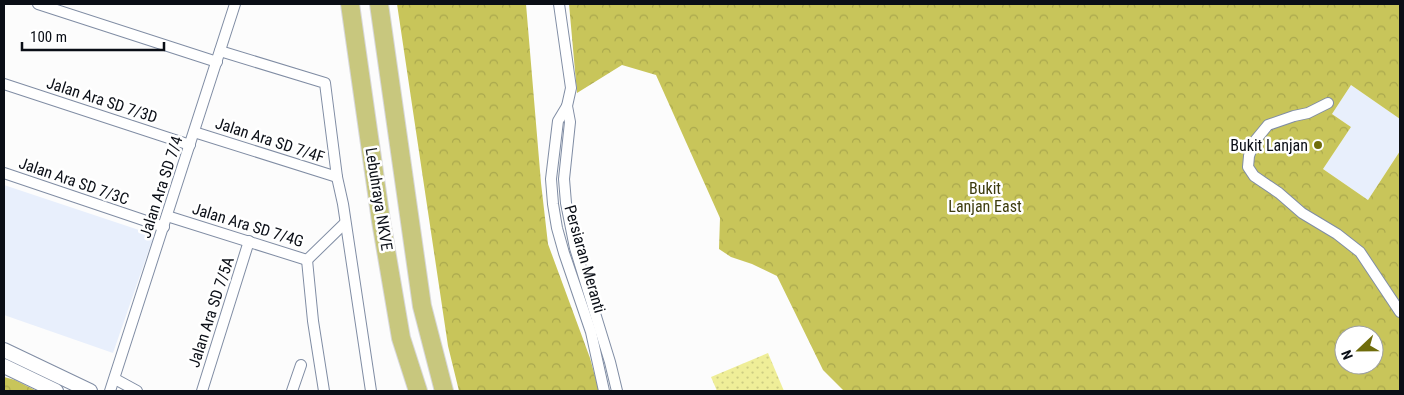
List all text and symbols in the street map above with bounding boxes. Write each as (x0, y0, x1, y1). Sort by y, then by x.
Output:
scale bar (22, 20, 165, 52)
text: 100 m (30, 28, 67, 46)
street label: Jalan Ara SD 7/3D (44, 73, 160, 127)
street label: Jalan Ara SD 7/4F (213, 113, 327, 167)
street label: Jalan Ara SD 7/4 (136, 134, 186, 240)
place label: Bukit Lanjan (1230, 136, 1308, 155)
marker: Bukit Lanjan (1312, 139, 1324, 151)
street label: Lebuhraya NKVE (361, 146, 397, 252)
street label: Jalan Ara SD 7/3C (16, 153, 132, 209)
park label: Bukit Lanjan East (948, 179, 1022, 216)
street label: Jalan Ara SD 7/4G (190, 199, 306, 251)
street label: Persiaran Meranti (561, 203, 609, 315)
street label: Jalan Ara SD 7/5A (184, 254, 238, 370)
north arrow (1334, 325, 1384, 375)
text: N (1338, 348, 1356, 362)

